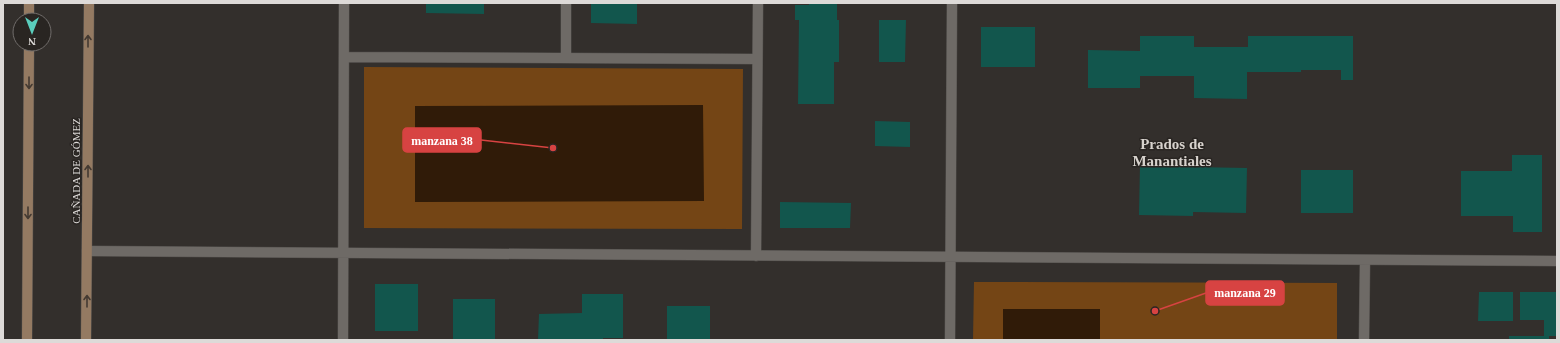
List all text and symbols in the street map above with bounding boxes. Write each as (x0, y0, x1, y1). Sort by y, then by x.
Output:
north arrow (12, 12, 52, 52)
one-way arrow (85, 35, 92, 48)
text: N (28, 36, 36, 48)
one-way arrow (25, 76, 33, 89)
street label: CAÑADA DE GÓMEZ (70, 118, 82, 224)
callout: manzana 38 (403, 128, 481, 152)
text: manzana 38 (411, 134, 473, 148)
district label: Prados de Manantiales (1132, 136, 1212, 169)
one-way arrow (84, 165, 92, 178)
one-way arrow (24, 206, 32, 219)
callout: manzana 29 (1206, 281, 1284, 305)
text: manzana 29 (1214, 286, 1276, 300)
one-way arrow (83, 295, 91, 308)

